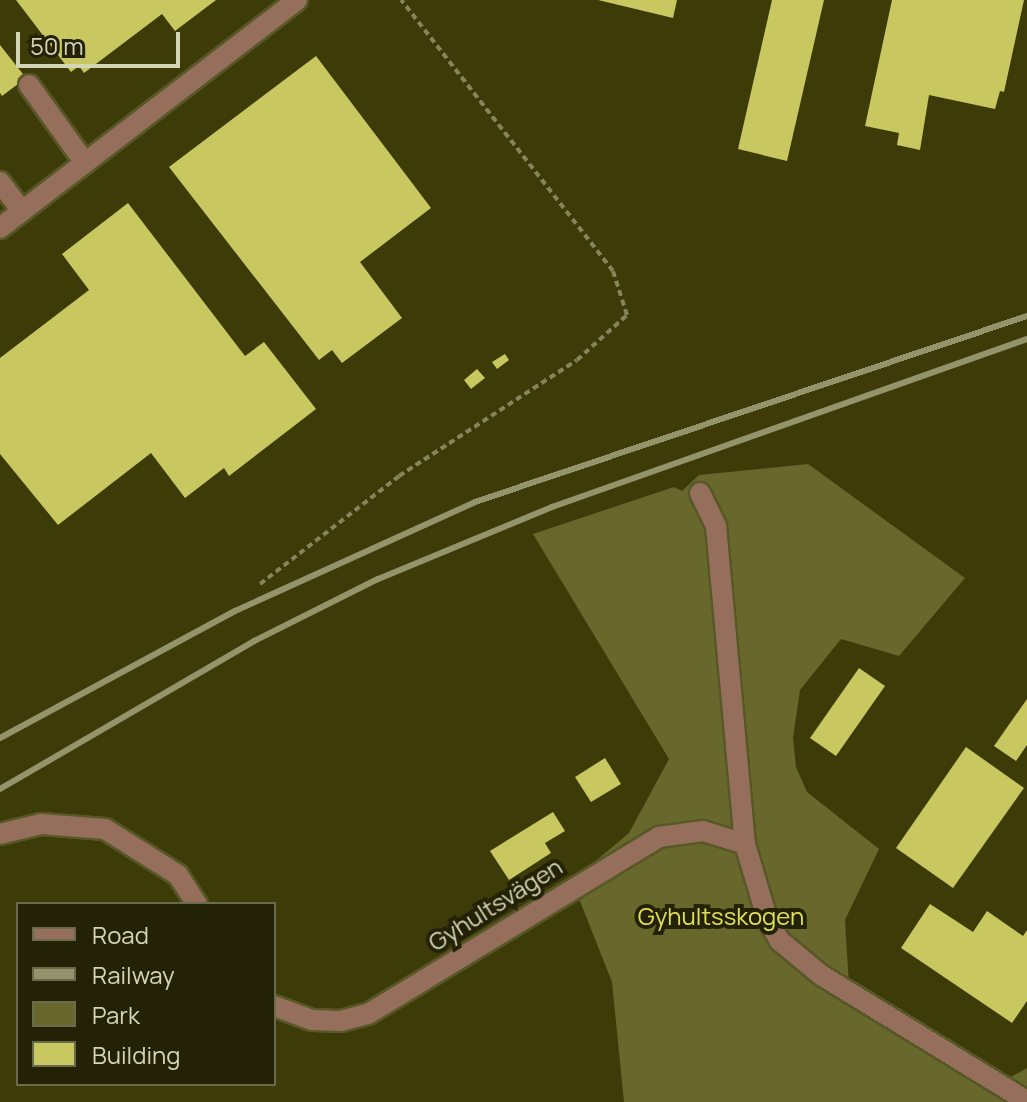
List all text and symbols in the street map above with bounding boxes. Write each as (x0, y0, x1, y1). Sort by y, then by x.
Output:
scale bar (20, 16, 184, 66)
text: 50 m (30, 29, 84, 62)
street label: Gyhultsvägen (423, 851, 567, 957)
legend (16, 902, 276, 1086)
park label: Gyhultsskogen (638, 902, 804, 930)
text: Road (92, 918, 149, 951)
text: Railway (92, 958, 175, 991)
text: Park (92, 998, 140, 1031)
text: Building (92, 1038, 180, 1071)

